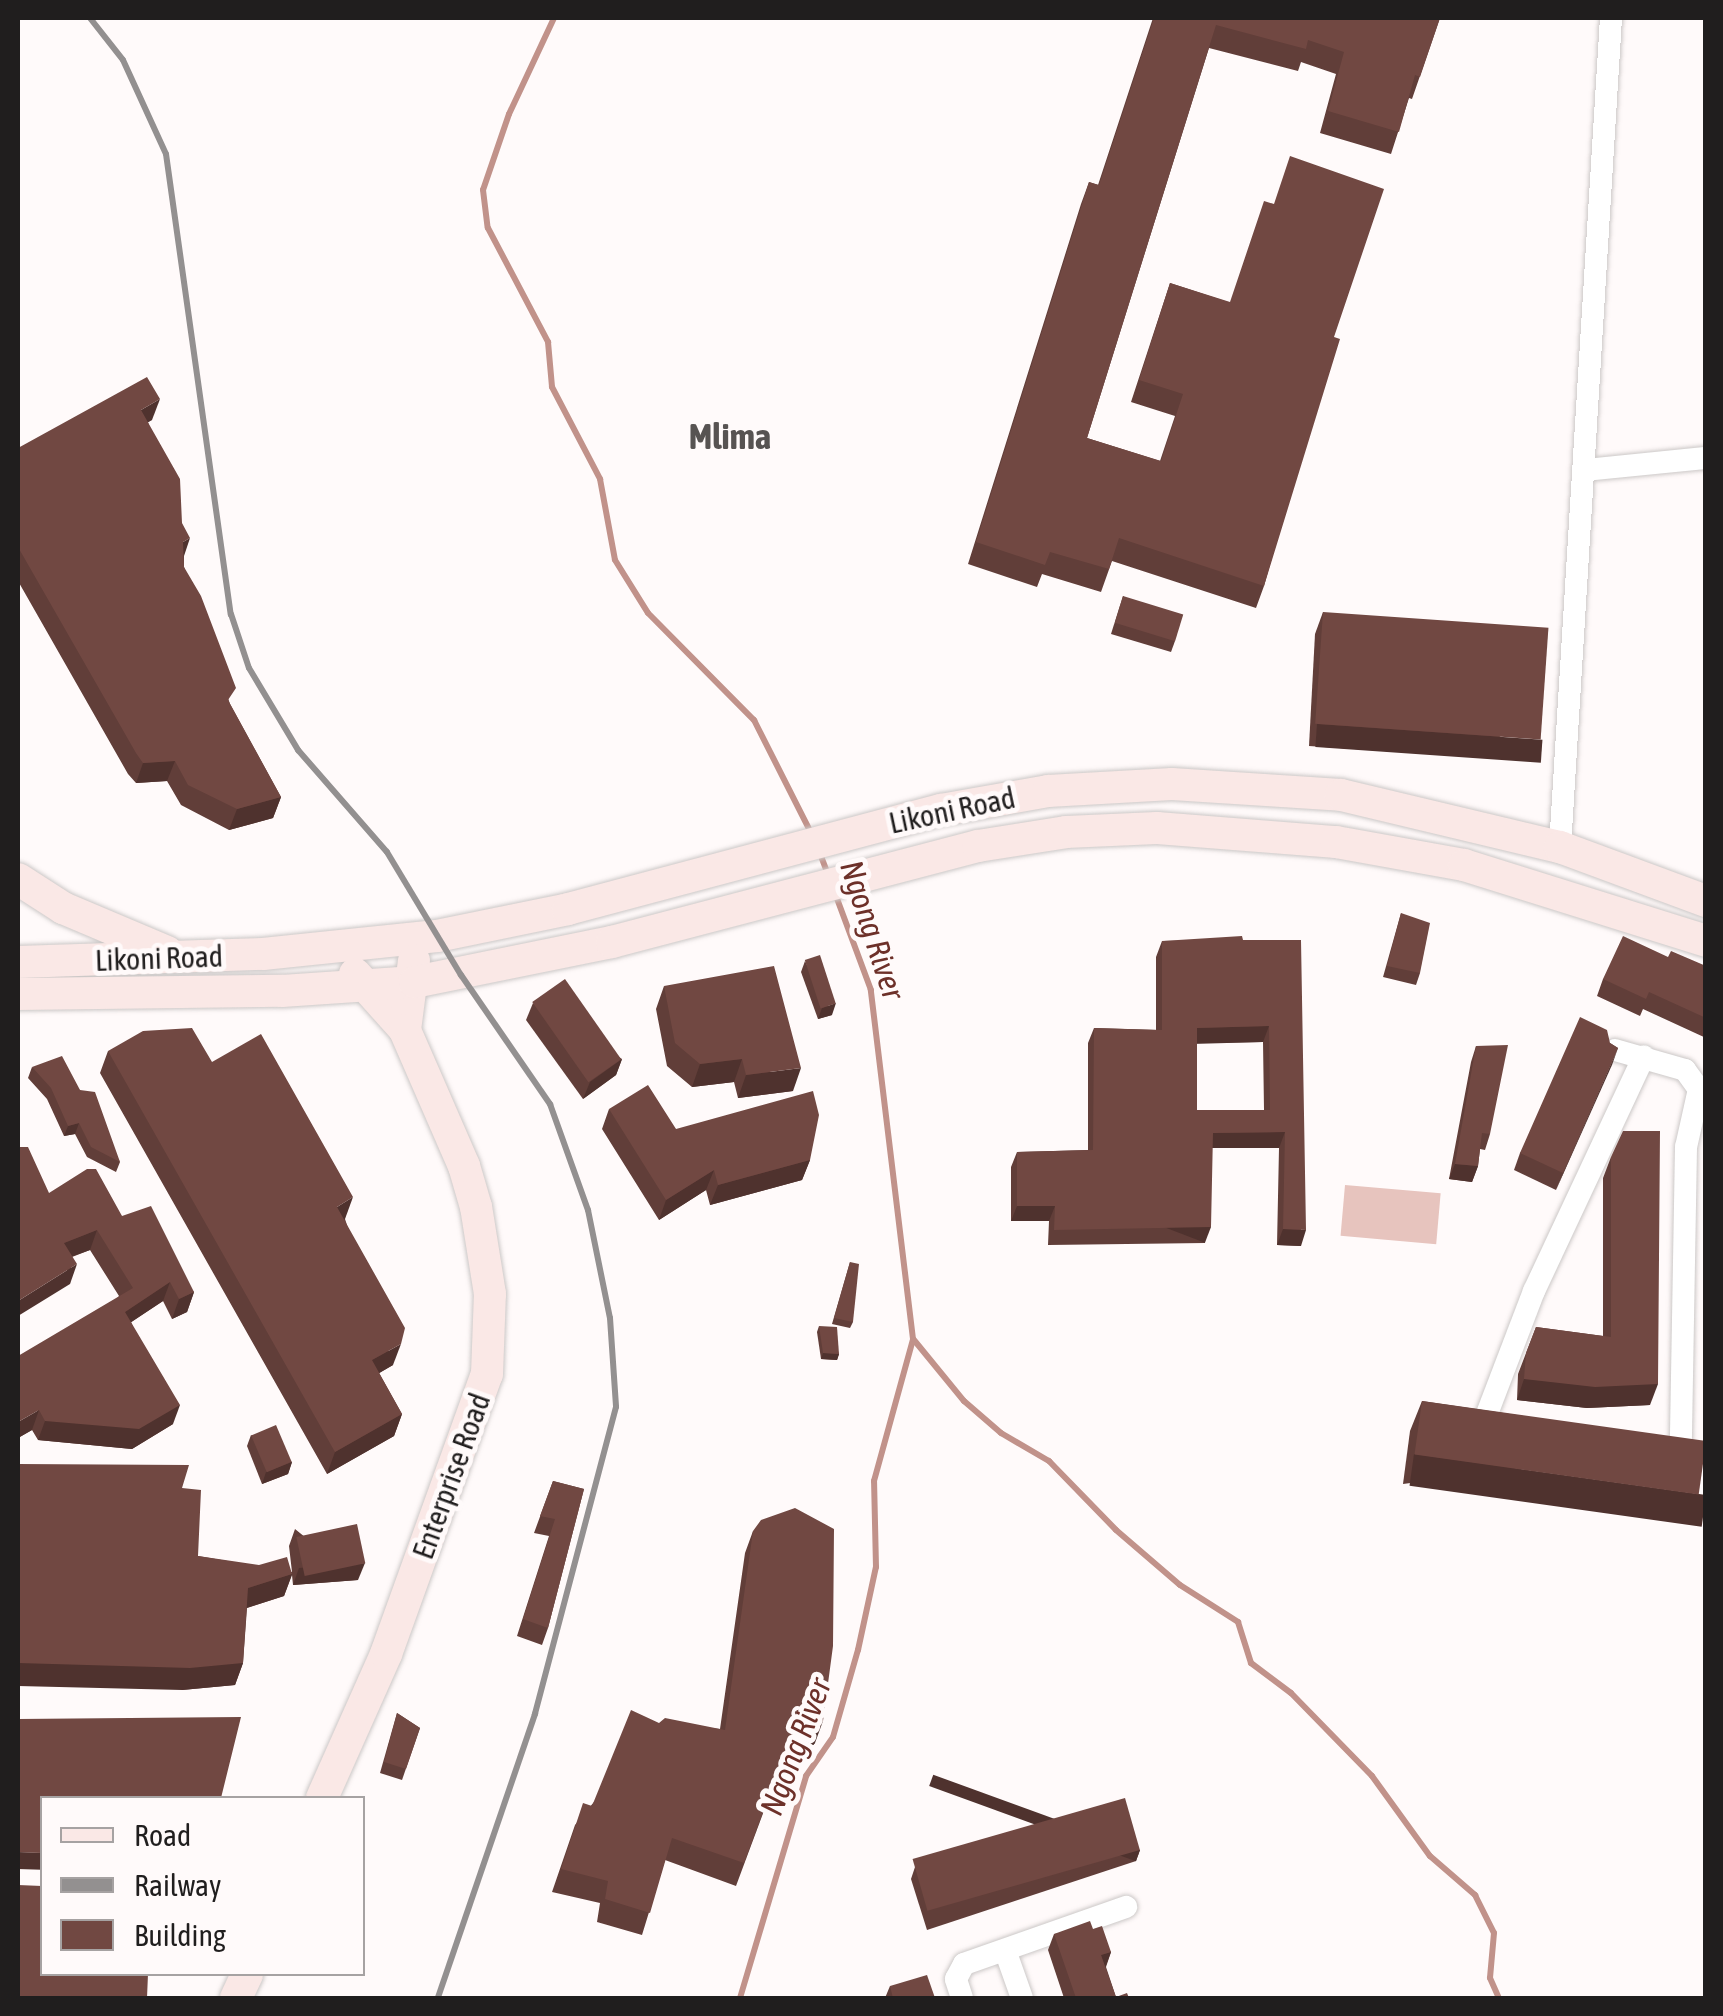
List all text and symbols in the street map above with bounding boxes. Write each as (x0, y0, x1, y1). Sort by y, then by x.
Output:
district label: Mlima (689, 415, 771, 457)
street label: Likoni Road (886, 779, 1018, 841)
water label: Ngong River (832, 856, 912, 1004)
street label: Likoni Road (94, 938, 224, 978)
street label: Enterprise Road (404, 1388, 498, 1564)
water label: Ngong River (752, 1673, 840, 1821)
legend (40, 1796, 365, 1976)
text: Road (134, 1818, 191, 1852)
text: Railway (134, 1868, 221, 1902)
text: Building (134, 1918, 226, 1952)

